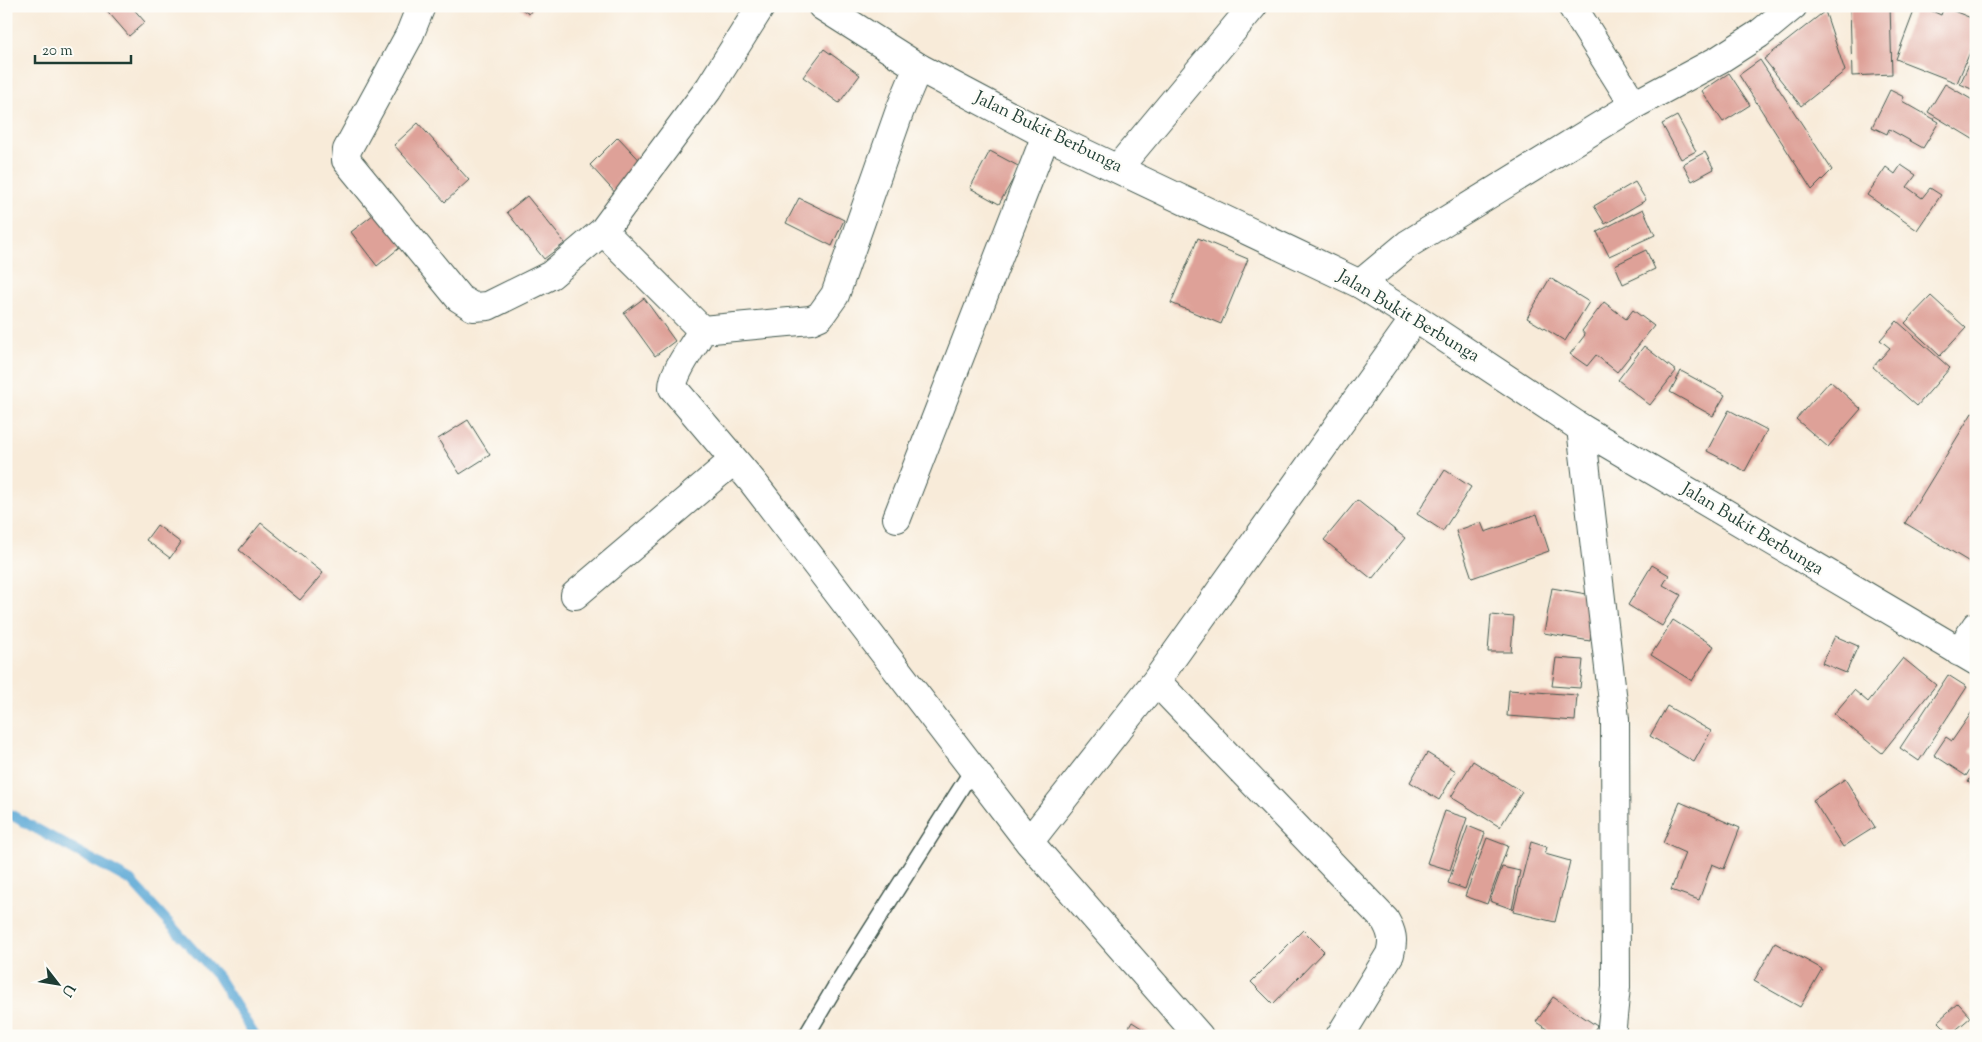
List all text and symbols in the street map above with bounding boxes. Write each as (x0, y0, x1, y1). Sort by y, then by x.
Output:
scale bar (35, 32, 131, 64)
text: 20 m (42, 41, 73, 62)
street label: Jalan Bukit Berbunga (969, 85, 1126, 180)
street label: Jalan Bukit Berbunga (1331, 264, 1484, 370)
street label: Jalan Bukit Berbunga (1675, 477, 1828, 583)
north arrow (32, 960, 82, 1010)
text: U (56, 980, 79, 1000)

